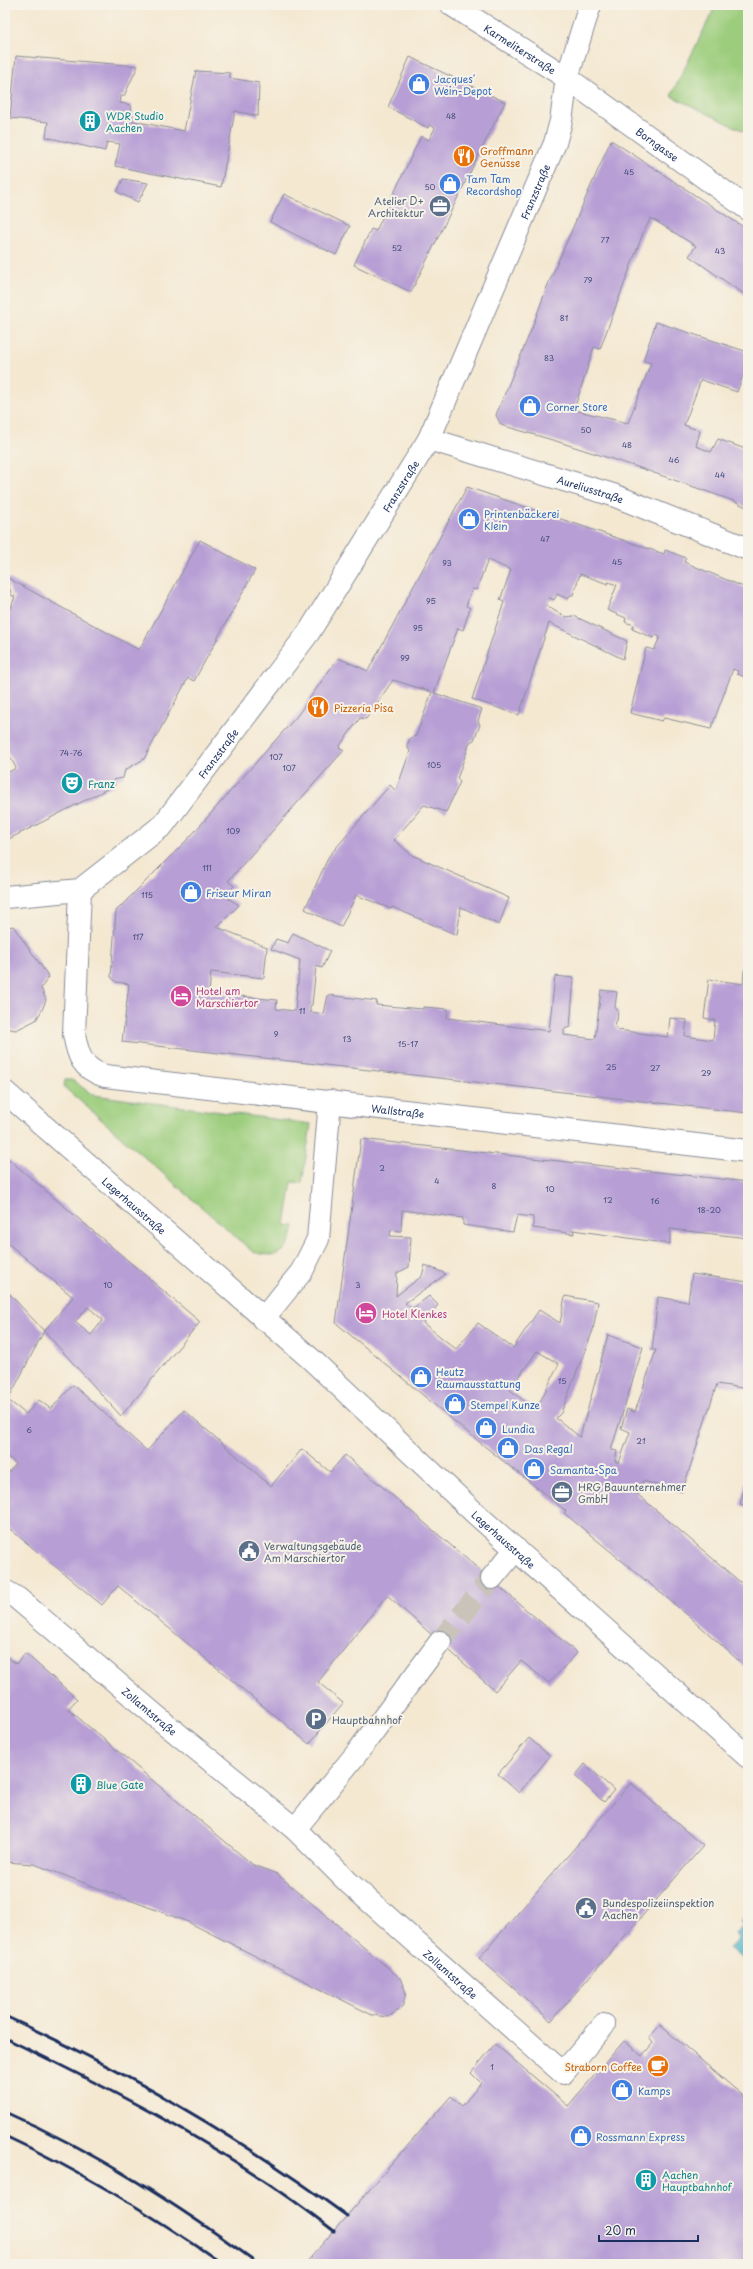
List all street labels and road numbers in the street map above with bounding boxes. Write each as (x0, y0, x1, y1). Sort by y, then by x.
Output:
street label: Karmeliterstraße (482, 20, 559, 77)
street label: Borngasse (633, 123, 682, 164)
street label: Franzstraße (516, 161, 553, 222)
street label: Franzstraße (378, 457, 422, 515)
street label: Aureliusstraße (556, 471, 626, 506)
street label: Franzstraße (194, 725, 241, 781)
street label: Wallstraße (371, 1100, 425, 1121)
street label: Lagerhausstraße (99, 1173, 170, 1237)
street label: Lagerhausstraße (469, 1507, 539, 1571)
street label: Zollamtstraße (119, 1683, 180, 1738)
street label: Zollamtstraße (421, 1945, 481, 2002)

